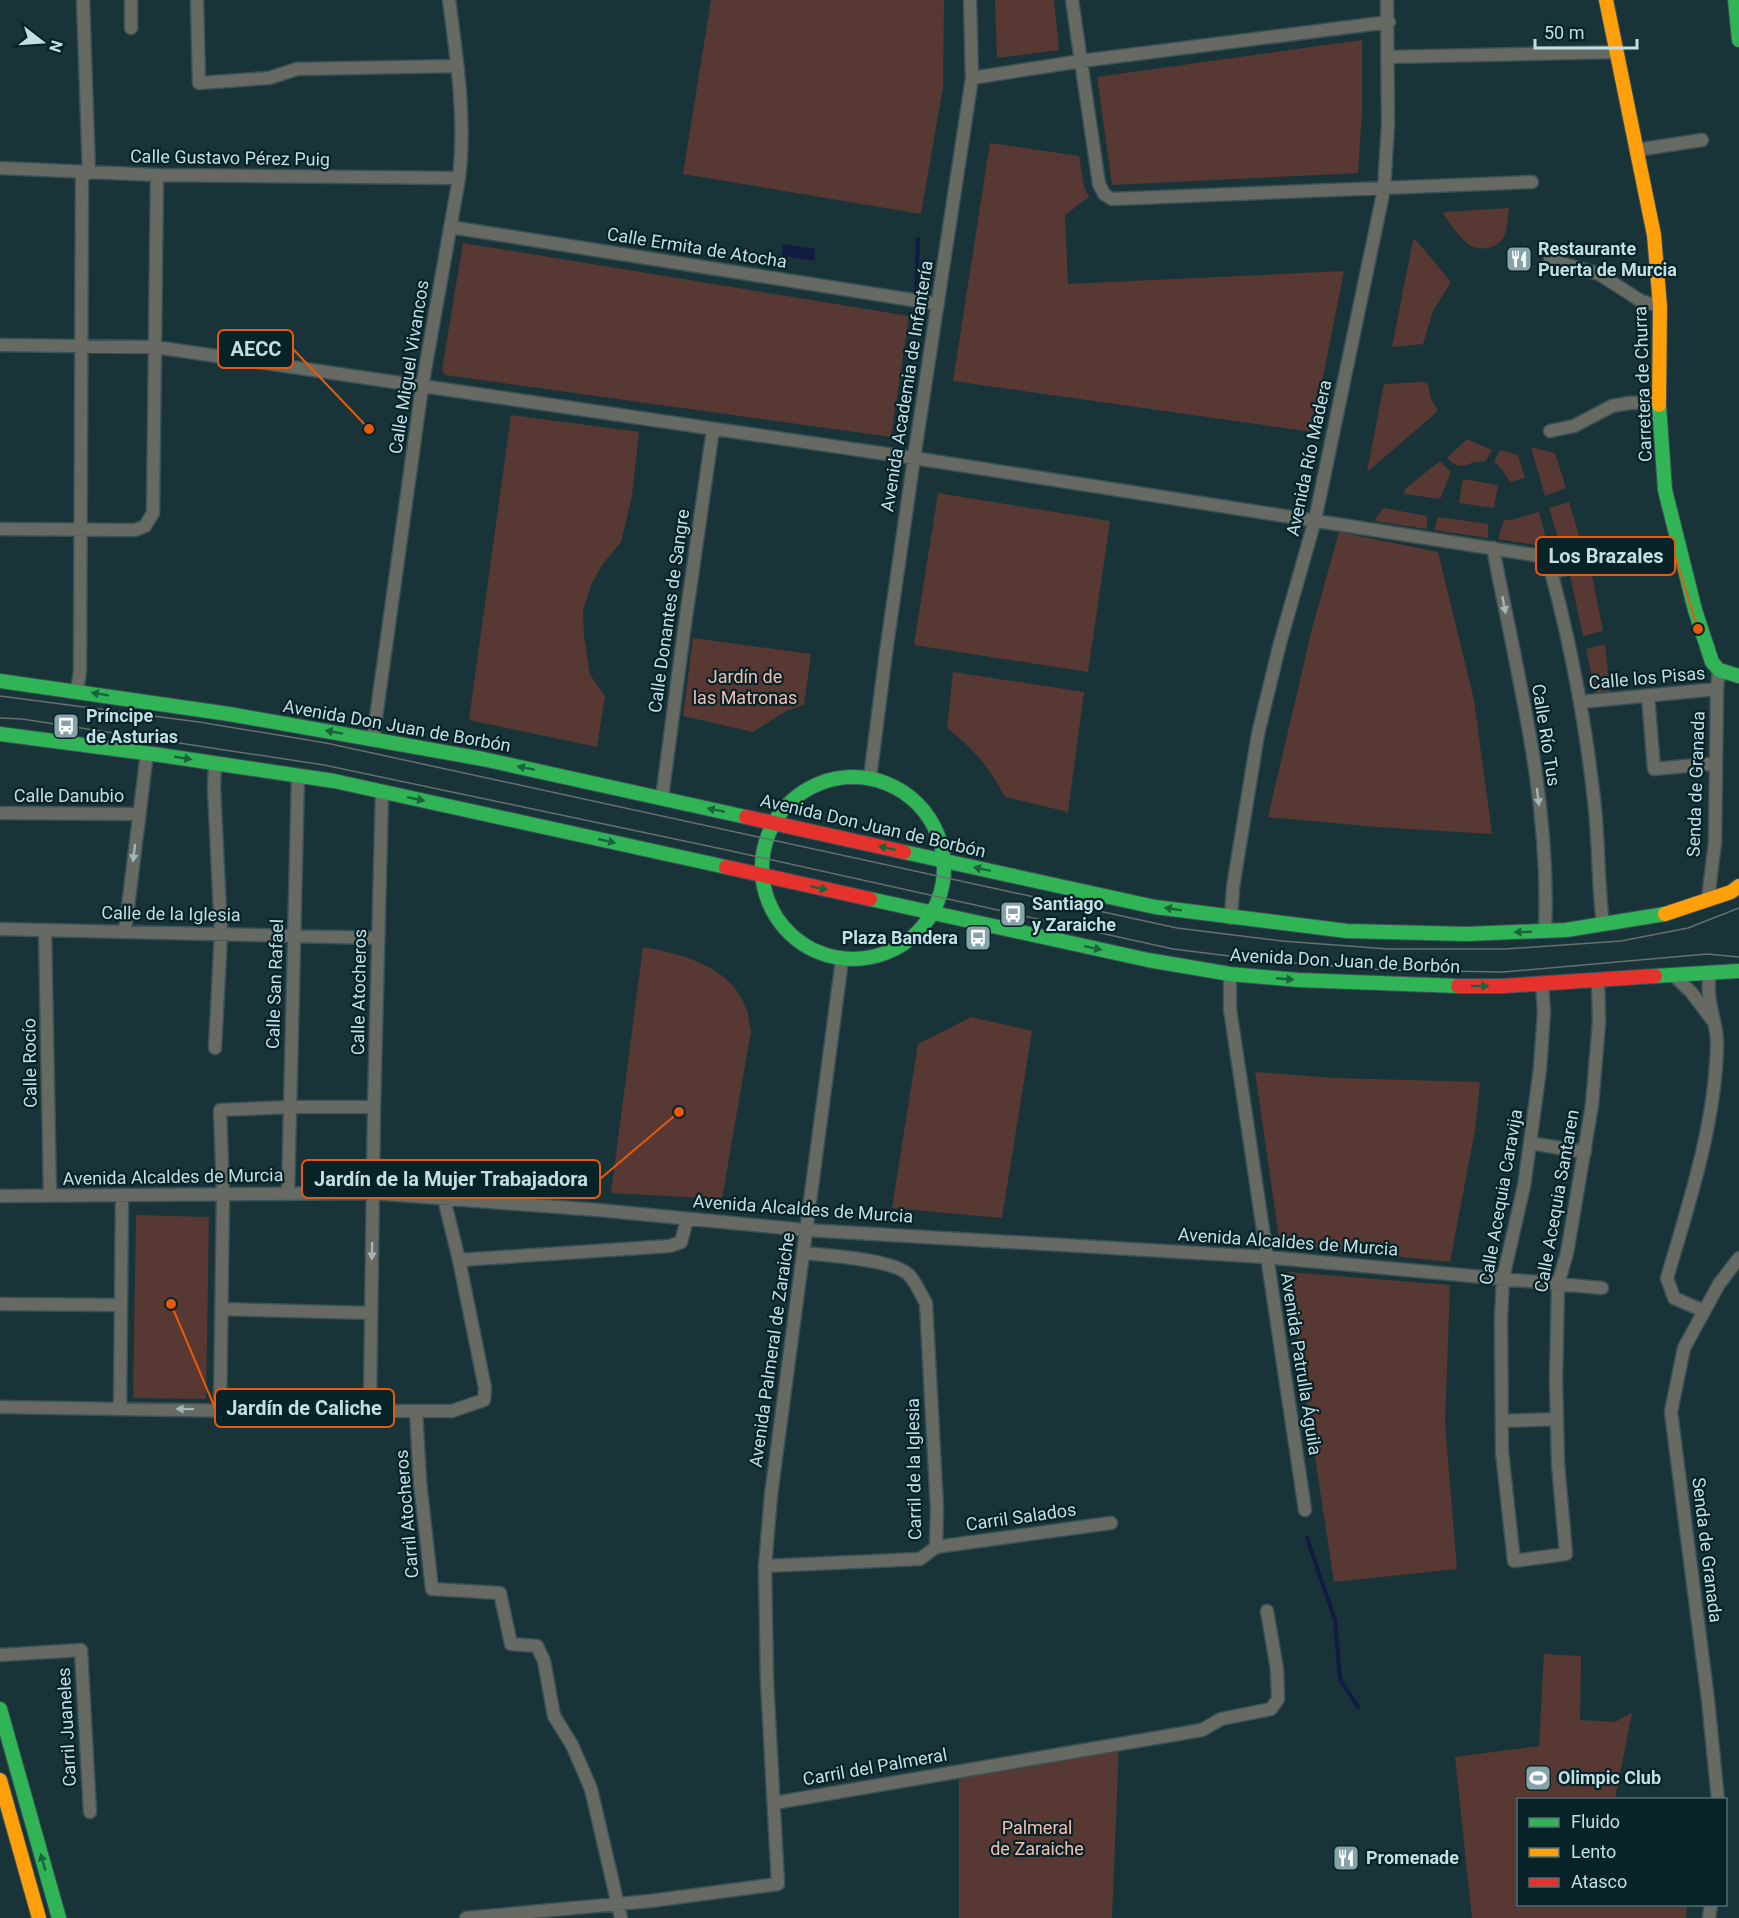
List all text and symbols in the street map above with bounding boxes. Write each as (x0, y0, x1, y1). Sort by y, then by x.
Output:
north arrow (12, 12, 72, 72)
scale bar (1535, 12, 1637, 50)
text: 50 m (1544, 22, 1584, 43)
text: N (45, 38, 67, 54)
street label: Calle Gustavo Pérez Puig (130, 145, 330, 170)
street label: Calle Ermita de Atocha (606, 223, 788, 272)
place label: Restaurante Puerta de Murcia (1538, 238, 1677, 280)
restaurant icon: Restaurante Puerta de Murcia (1504, 244, 1534, 274)
street label: Avenida Academia de Infantería (876, 259, 937, 513)
street label: Calle Miguel Vivancos (384, 278, 433, 455)
street label: Carretera de Churra (1629, 306, 1656, 462)
callout: AECC (218, 330, 293, 368)
text: AECC (231, 337, 281, 361)
street label: Avenida Río Madera (1282, 378, 1335, 538)
street label: Calle Donantes de Sangre (644, 508, 693, 714)
callout: Los Brazales (1536, 537, 1675, 575)
text: Los Brazales (1548, 544, 1664, 568)
one-way arrow (1500, 596, 1509, 615)
street label: Calle los Pisas (1588, 662, 1706, 693)
park label: Jardín de las Matronas (693, 666, 797, 708)
street label: Calle Río Tus (1528, 682, 1565, 788)
one-way arrow (90, 690, 109, 699)
street label: Avenida Don Juan de Borbón (282, 695, 513, 756)
place label: Príncipe de Asturias (86, 705, 178, 747)
bus stop icon: Príncipe de Asturias (51, 711, 81, 741)
street label: Senda de Granada (1682, 711, 1709, 857)
one-way arrow (324, 727, 343, 736)
one-way arrow (174, 754, 193, 763)
one-way arrow (516, 763, 535, 772)
street label: Calle Danubio (14, 785, 124, 806)
one-way arrow (1533, 788, 1542, 807)
street label: Avenida Don Juan de Borbón (758, 789, 988, 862)
one-way arrow (407, 795, 426, 804)
one-way arrow (706, 805, 725, 814)
one-way arrow (597, 837, 616, 846)
one-way arrow (129, 843, 139, 862)
one-way arrow (877, 843, 896, 852)
one-way arrow (972, 864, 991, 873)
one-way arrow (809, 884, 828, 893)
place label: Santiago y Zaraiche (1032, 893, 1116, 935)
bus stop icon: Santiago y Zaraiche (998, 899, 1028, 929)
street label: Calle de la Iglesia (101, 902, 241, 925)
one-way arrow (1163, 905, 1182, 914)
street label: Calle San Rafael (262, 919, 287, 1049)
bus stop icon: Plaza Bandera (963, 923, 993, 953)
place label: Plaza Bandera (842, 927, 958, 948)
one-way arrow (1513, 927, 1532, 936)
street label: Calle Atocheros (347, 929, 370, 1055)
one-way arrow (1084, 944, 1103, 953)
street label: Avenida Don Juan de Borbón (1229, 944, 1461, 977)
one-way arrow (1276, 974, 1295, 984)
one-way arrow (1470, 981, 1489, 991)
street label: Calle Rocío (18, 1018, 41, 1108)
street label: Calle Acequia Caravija (1475, 1108, 1526, 1286)
street label: Calle Acequia Santaren (1530, 1108, 1583, 1294)
callout: Jardín de la Mujer Trabajadora (302, 1160, 600, 1198)
street label: Avenida Alcaldes de Murcia (62, 1164, 283, 1189)
text: Jardín de la Mujer Trabajadora (314, 1167, 588, 1191)
street label: Avenida Alcaldes de Murcia (692, 1190, 914, 1227)
street label: Avenida Alcaldes de Murcia (1177, 1223, 1399, 1260)
street label: Avenida Palmeral de Zaraiche (745, 1231, 798, 1469)
one-way arrow (367, 1242, 377, 1261)
street label: Avenida Patrulla Águila (1277, 1271, 1326, 1457)
callout: Jardín de Caliche (215, 1389, 394, 1427)
text: Jardín de Caliche (226, 1396, 382, 1420)
street label: Carril de la Iglesia (902, 1398, 925, 1540)
one-way arrow (176, 1404, 195, 1414)
street label: Carril Atocheros (390, 1449, 423, 1579)
street label: Senda de Granada (1688, 1476, 1727, 1624)
street label: Carril Salados (964, 1498, 1077, 1535)
street label: Carril Juaneles (53, 1667, 80, 1787)
street label: Carril del Palmeral (801, 1743, 949, 1790)
sports icon: Olimpic Club (1523, 1763, 1553, 1793)
place label: Olimpic Club (1558, 1767, 1661, 1788)
legend (1517, 1798, 1727, 1906)
text: Fluido (1571, 1811, 1620, 1832)
park label: Palmeral de Zaraiche (990, 1817, 1084, 1859)
text: Lento (1571, 1841, 1616, 1862)
restaurant icon: Promenade (1331, 1843, 1361, 1873)
place label: Promenade (1366, 1847, 1459, 1868)
one-way arrow (38, 1853, 47, 1871)
text: Atasco (1571, 1871, 1627, 1892)

